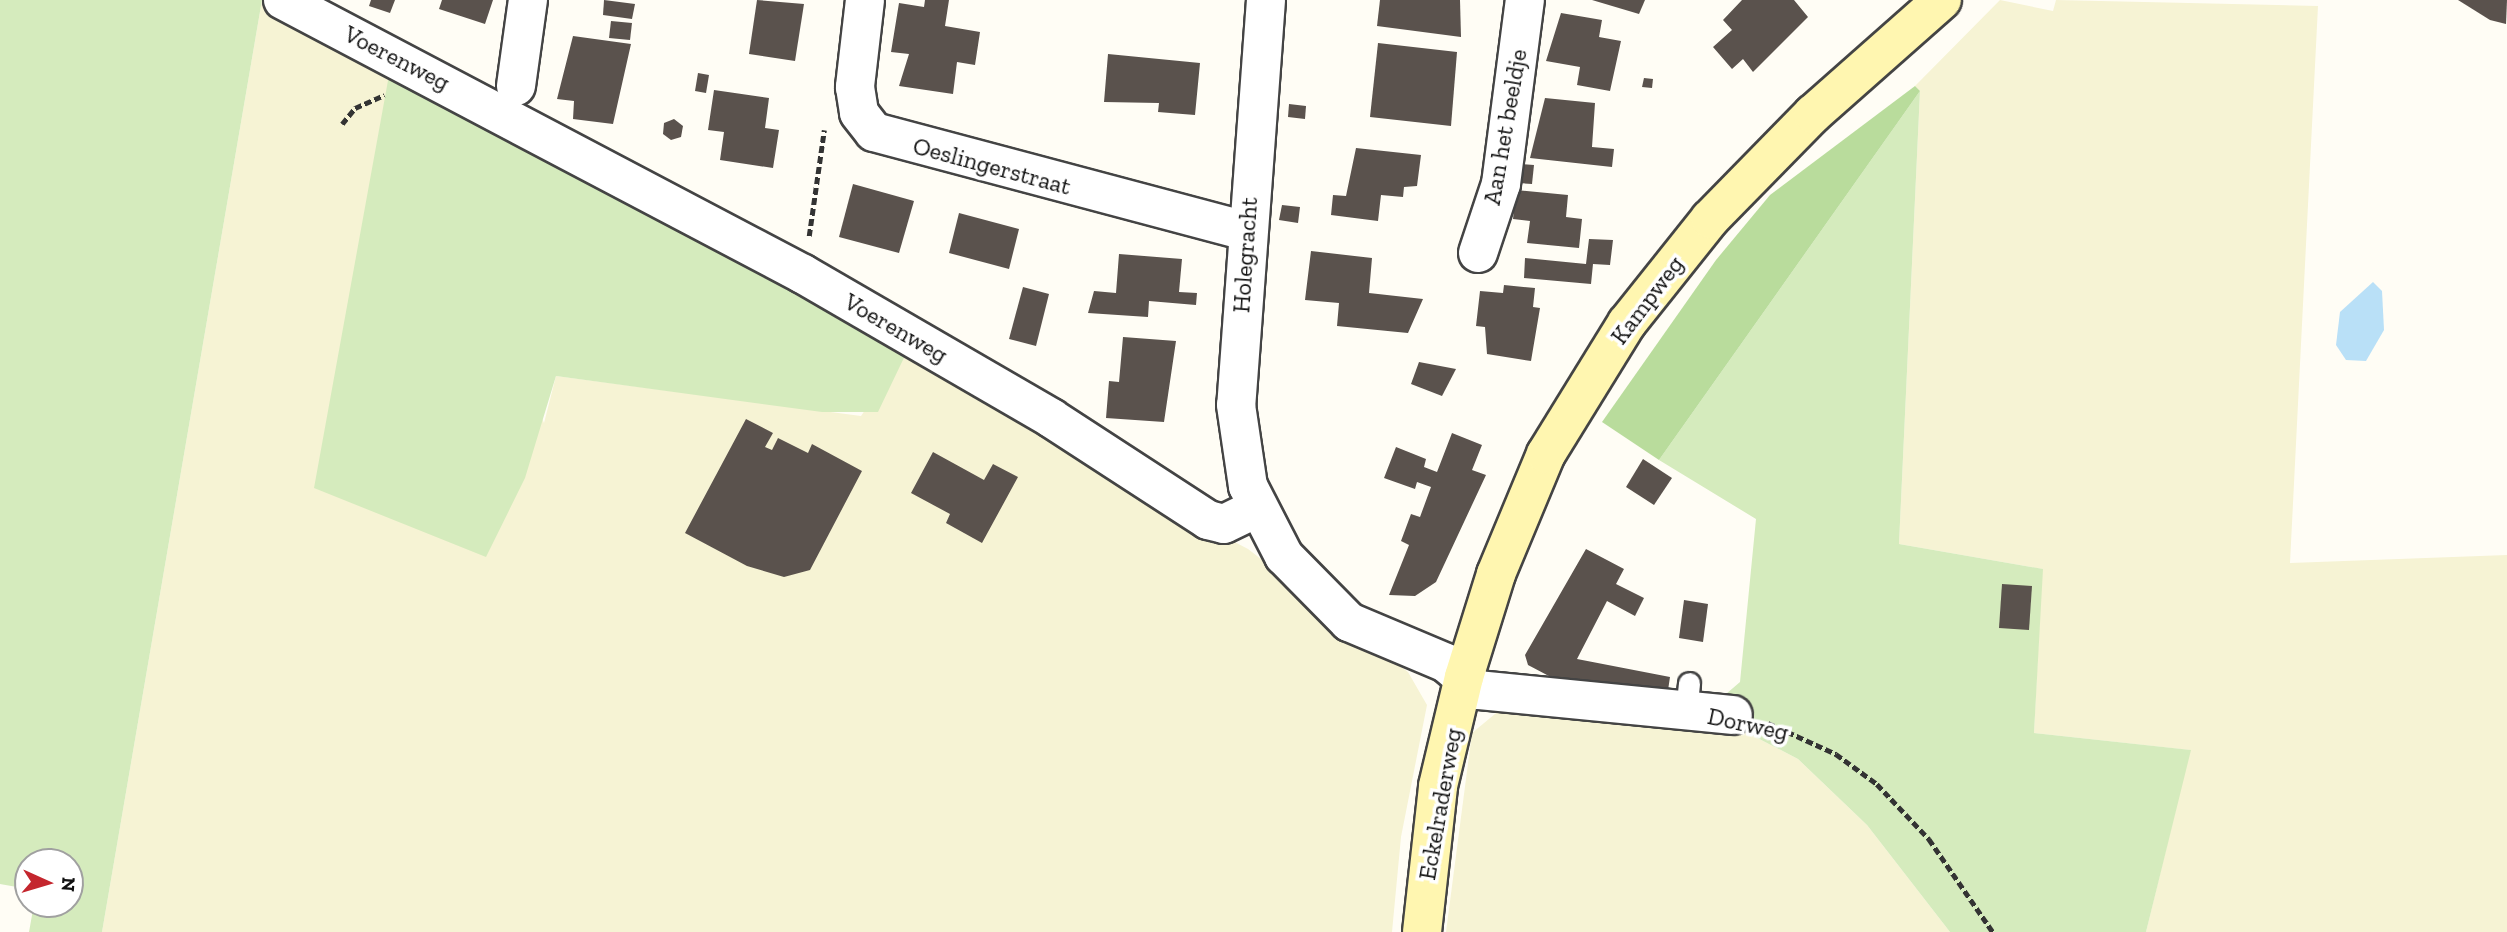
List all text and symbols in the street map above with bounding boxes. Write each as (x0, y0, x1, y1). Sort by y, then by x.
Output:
street label: Voerenweg (339, 19, 455, 97)
street label: Aan het beeldje (1477, 47, 1533, 207)
street label: Oeslingerstraat (910, 131, 1074, 201)
street label: Holegracht (1227, 196, 1263, 314)
street label: Kampweg (1604, 250, 1690, 350)
street label: Voerenweg (839, 287, 953, 369)
street label: Dorweg (1705, 701, 1791, 747)
street label: Eckelraderweg (1412, 726, 1468, 882)
north arrow (14, 848, 84, 918)
text: N (56, 876, 80, 892)

